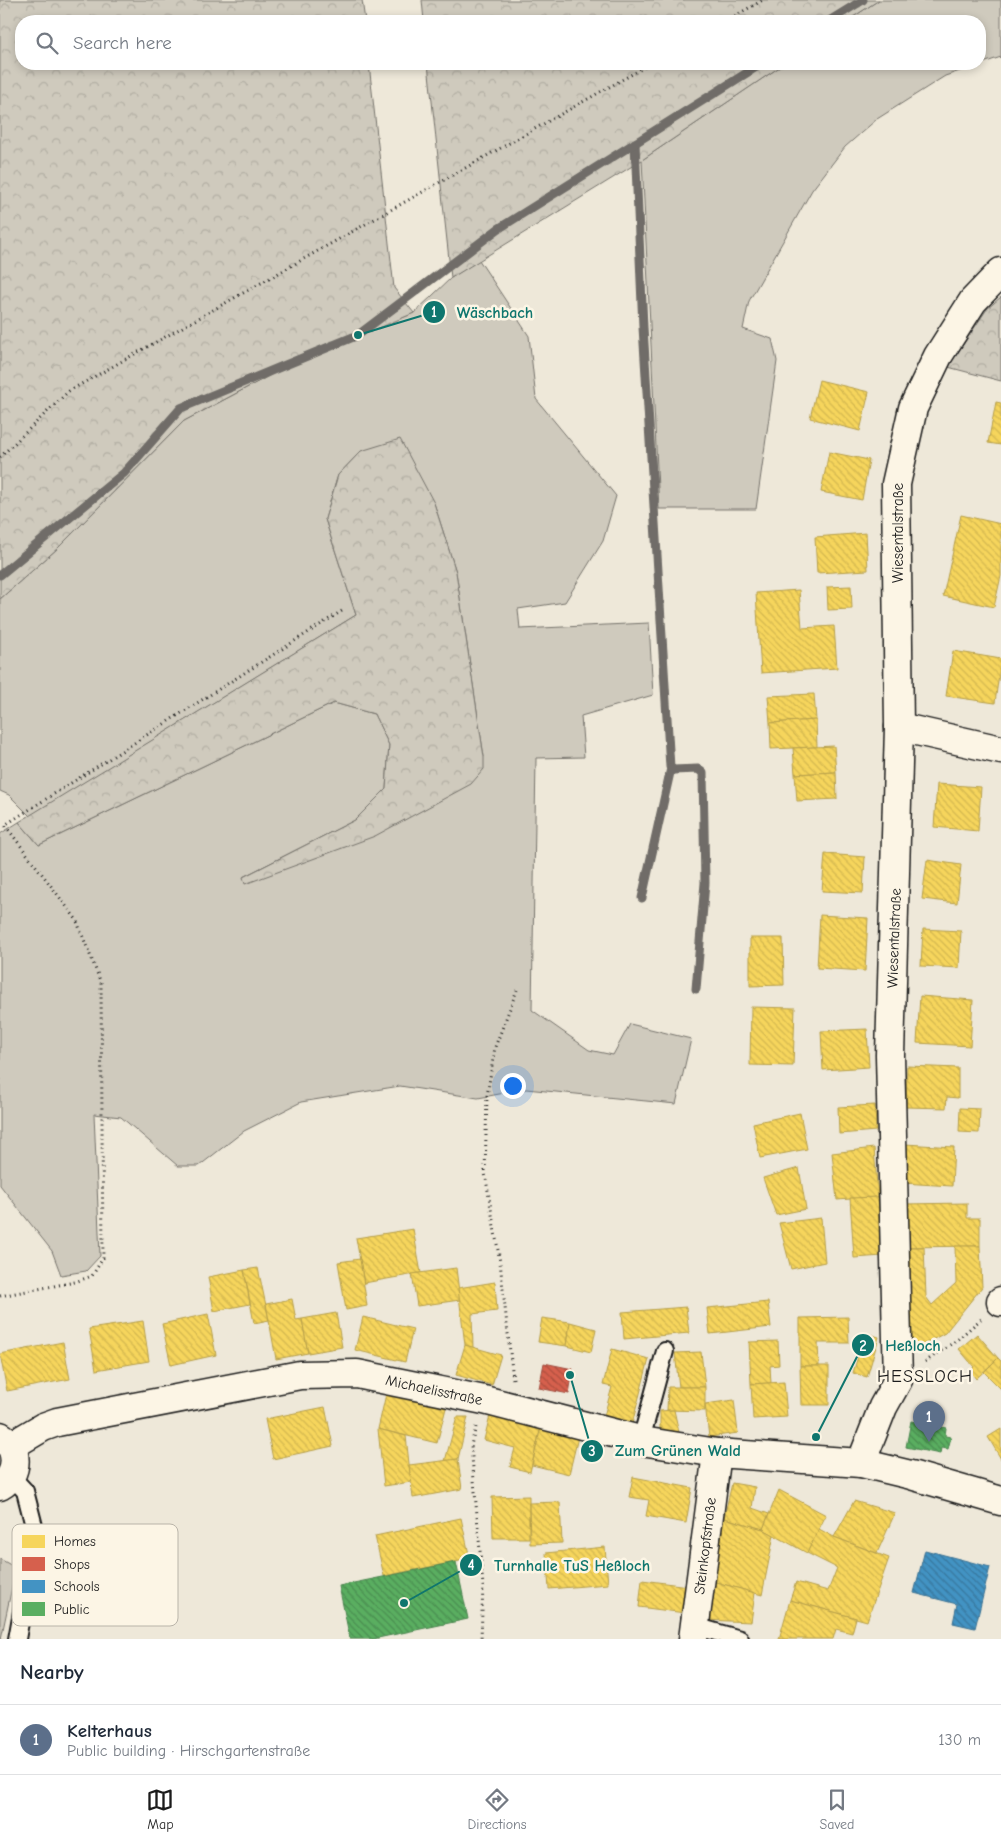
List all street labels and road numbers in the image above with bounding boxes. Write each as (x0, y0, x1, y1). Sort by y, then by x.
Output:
street label: Wiesentalstraße (889, 482, 907, 583)
street label: Wiesentalstraße (883, 887, 905, 988)
street label: Michaelisstraße (384, 1371, 485, 1409)
street label: Steinkopfstraße (690, 1496, 720, 1596)

